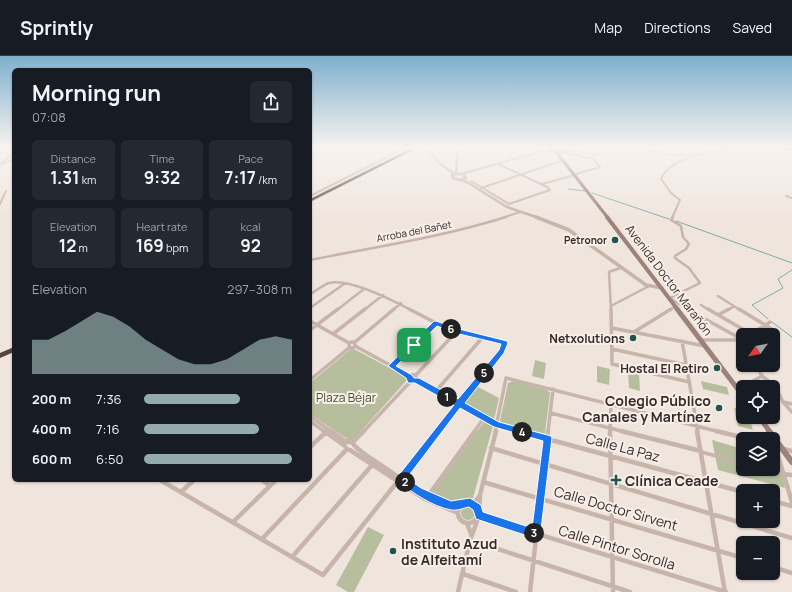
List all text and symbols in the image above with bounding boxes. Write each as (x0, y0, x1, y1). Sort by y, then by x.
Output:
text: Sprintly (20, 15, 93, 41)
text: Map (594, 18, 622, 37)
text: Directions (644, 18, 711, 37)
text: Saved (733, 18, 772, 37)
text: Morning run (32, 78, 161, 108)
button: share (250, 81, 292, 123)
text: 07:08 (32, 108, 66, 126)
text: Distance (51, 151, 96, 166)
text: Time (150, 151, 174, 166)
text: Pace (238, 151, 263, 166)
text: 1.31 (50, 166, 79, 189)
text: 9:32 (144, 166, 180, 189)
text: 7:17 (224, 166, 256, 189)
text: km (79, 172, 96, 187)
text: /km (256, 172, 277, 187)
street label: Arroba del Bañet (375, 217, 453, 245)
text: Elevation (50, 219, 97, 234)
text: Heart rate (136, 219, 188, 234)
text: kcal (241, 219, 261, 234)
street label: Avenida Doctor Marañón (622, 221, 716, 339)
place label: Petronor (564, 233, 607, 247)
text: 12 (59, 234, 76, 257)
text: 169 (136, 234, 164, 257)
text: 92 (240, 234, 261, 257)
marker: Petronor (610, 235, 620, 245)
text: m (76, 240, 88, 255)
text: bpm (164, 240, 188, 255)
text: Elevation (32, 280, 87, 298)
text: 297–308 m (227, 280, 292, 298)
pin: 6 (441, 319, 461, 339)
text: 6 (448, 321, 454, 336)
pin (397, 328, 431, 362)
north arrow (736, 328, 780, 372)
map controls (736, 328, 780, 580)
place label: Netxolutions (549, 330, 625, 347)
marker: Netxolutions (628, 333, 638, 343)
icon: arrive (403, 334, 425, 356)
place label: Hostal El Retiro (620, 360, 709, 377)
pin: 5 (474, 363, 494, 383)
marker: Hostal El Retiro (712, 363, 722, 373)
text: 5 (481, 365, 487, 380)
button: locate (736, 380, 780, 424)
pin: 1 (437, 387, 457, 407)
park label: Plaza Béjar (316, 389, 377, 406)
text: 1 (445, 389, 449, 404)
text: 200 m (32, 390, 71, 408)
text: 7:36 (96, 390, 122, 408)
place label: Colegio Público Canales y Martínez (582, 391, 711, 426)
marker: Colegio Público Canales y Martínez (714, 403, 724, 413)
text: 400 m (32, 420, 71, 438)
text: 7:16 (96, 420, 120, 438)
pin: 4 (512, 422, 532, 442)
text: 4 (519, 424, 525, 439)
street label: Calle La Paz (584, 428, 662, 466)
button: layers (736, 432, 780, 476)
text: 600 m (32, 450, 71, 468)
text: 6:50 (96, 450, 123, 468)
place label: Clínica Ceade (625, 471, 718, 490)
pin: 2 (395, 472, 415, 492)
text: 2 (402, 474, 408, 489)
marker: Clínica Ceade (610, 474, 622, 486)
street label: Calle Doctor Sirvent (552, 481, 680, 535)
button: + (736, 484, 780, 528)
street label: Calle Pintor Sorolla (556, 520, 678, 574)
pin: 3 (524, 523, 544, 543)
text: 3 (531, 525, 537, 540)
place label: Instituto Azud de Alfeitamí (401, 534, 497, 569)
button: − (736, 536, 780, 580)
marker: Instituto Azud de Alfeitamí (388, 546, 398, 556)

